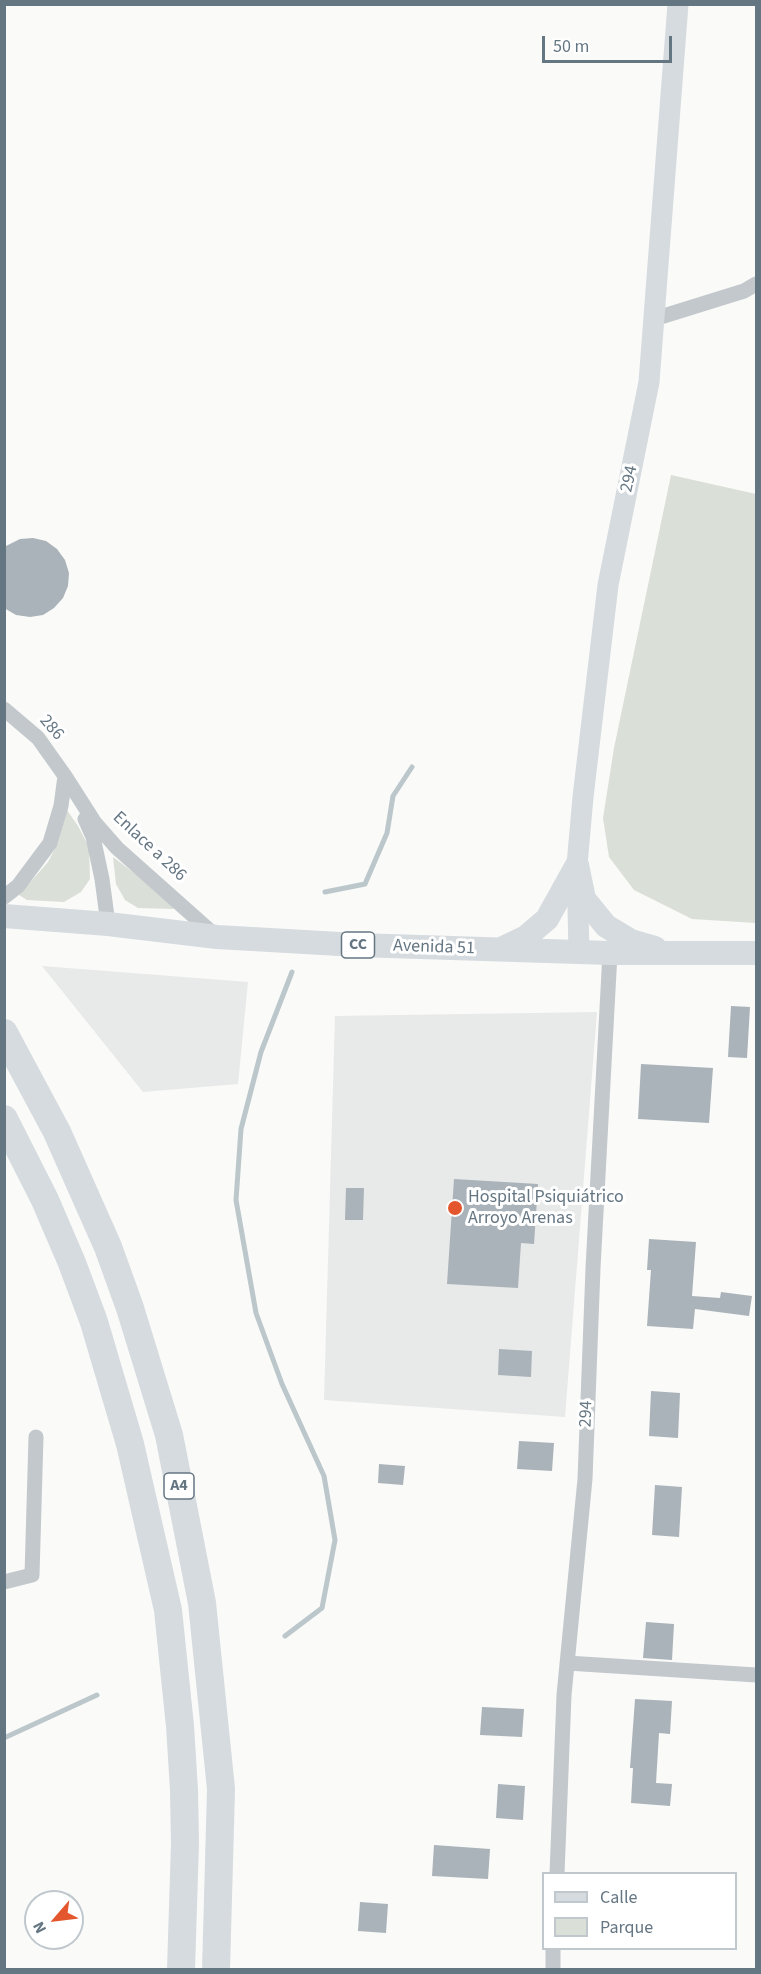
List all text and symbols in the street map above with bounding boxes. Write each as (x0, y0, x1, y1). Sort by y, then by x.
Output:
scale bar (545, 24, 676, 62)
text: 50 m (553, 34, 589, 59)
street label: 294 (617, 464, 643, 494)
street label: 286 (34, 711, 68, 745)
street label: Enlace a 286 (108, 807, 190, 887)
road number: CC (342, 932, 374, 958)
street label: Avenida 51 (393, 936, 475, 960)
place label: Hospital Psiquiátrico Arroyo Arenas (468, 1187, 624, 1230)
marker: Hospital Psiquiátrico Arroyo Arenas (446, 1199, 464, 1217)
street label: 294 (576, 1400, 598, 1428)
road number: A4 (164, 1473, 194, 1499)
legend (542, 1872, 737, 1950)
text: Calle (600, 1885, 637, 1910)
north arrow (24, 1890, 84, 1950)
text: Parque (600, 1915, 653, 1940)
text: N (28, 1918, 52, 1937)

